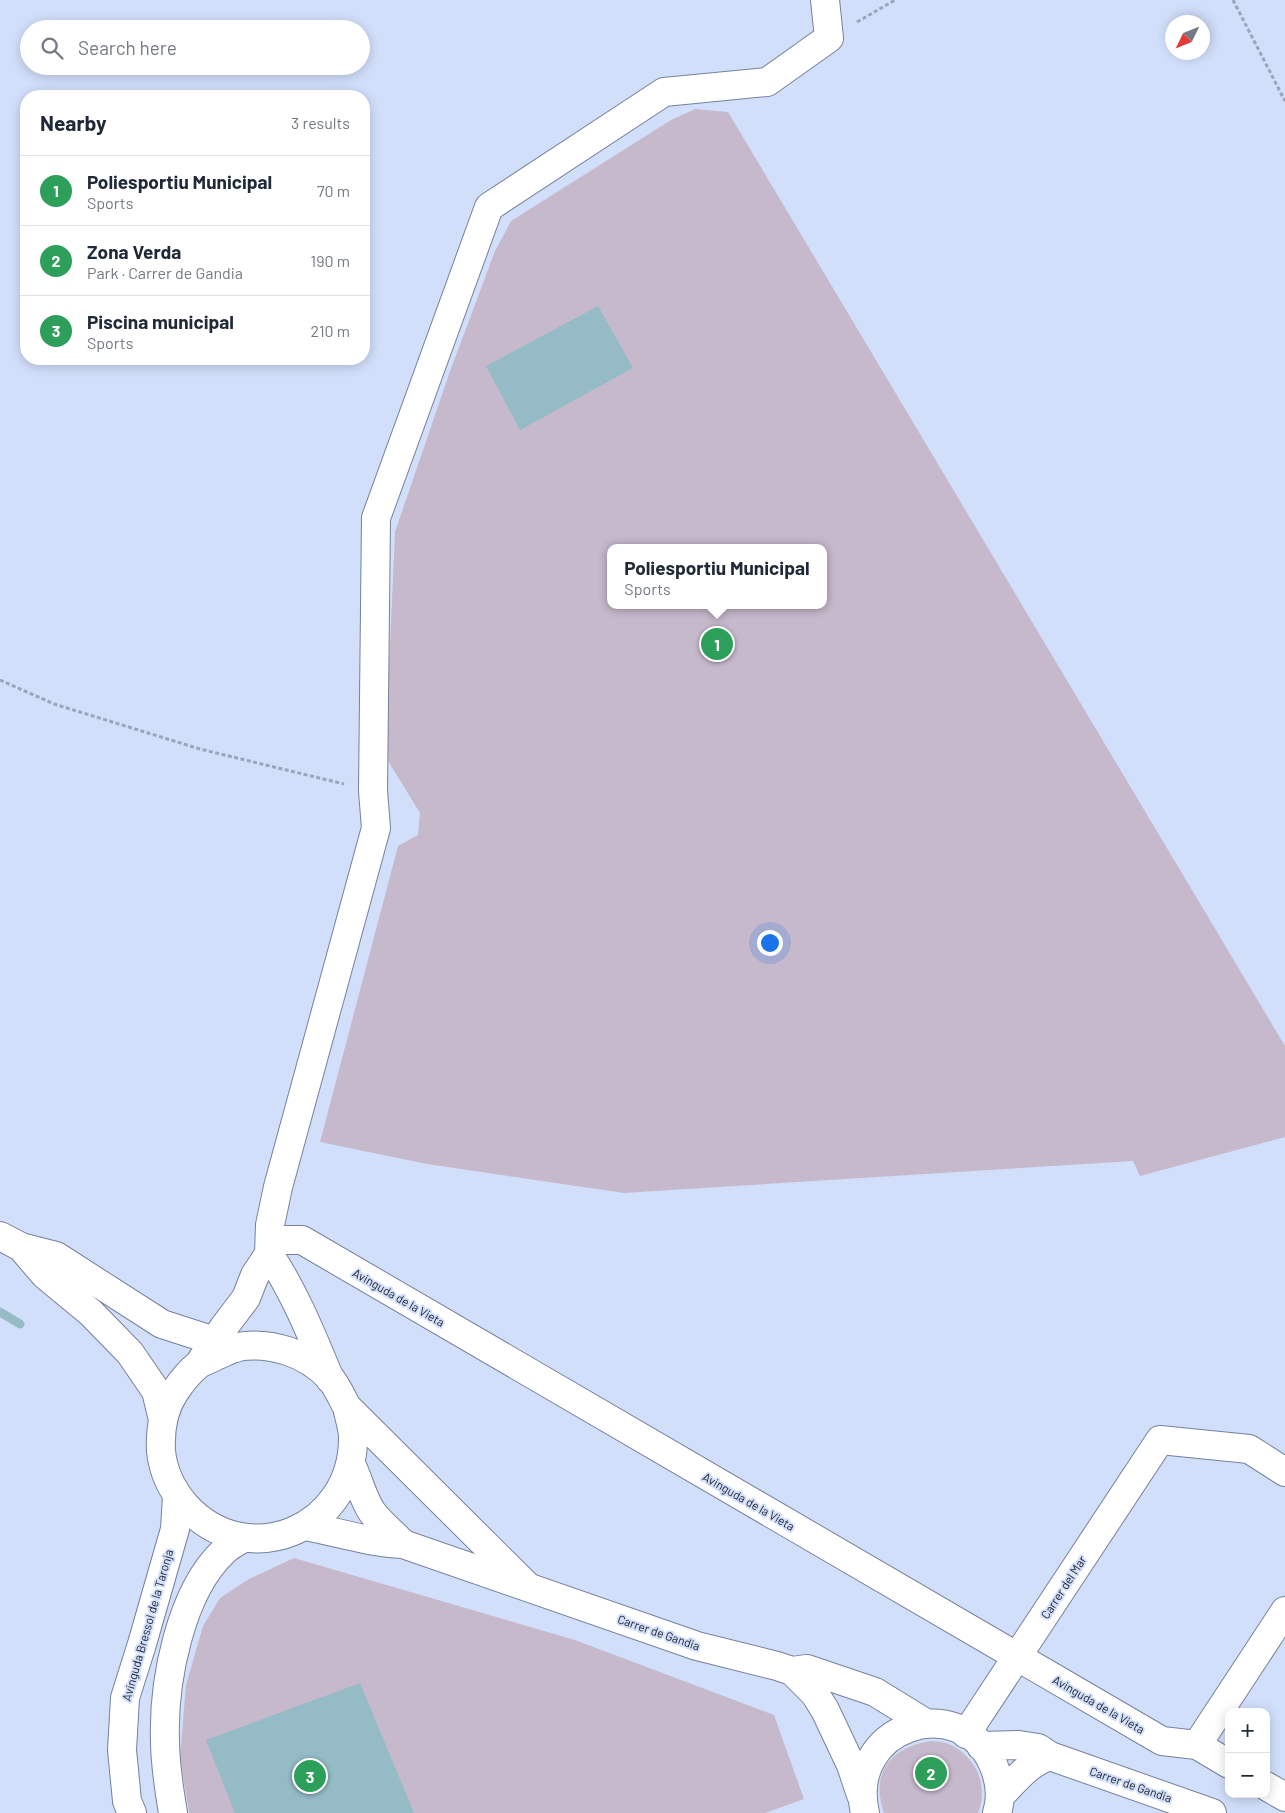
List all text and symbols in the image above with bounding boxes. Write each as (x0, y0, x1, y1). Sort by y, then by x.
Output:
north arrow (1165, 15, 1210, 60)
search box (20, 20, 370, 75)
icon: search (38, 34, 66, 62)
text: Search here (78, 36, 177, 59)
text: Nearby (40, 110, 106, 135)
text: 3 results (291, 113, 350, 132)
text: Poliesportiu Municipal (87, 170, 272, 193)
text: 1 (53, 181, 59, 200)
text: 70 m (317, 181, 350, 200)
text: Sports (87, 193, 133, 212)
text: Zona Verda (87, 240, 181, 263)
text: 2 (52, 251, 60, 270)
text: 190 m (311, 251, 350, 270)
text: Park · Carrer de Gandia (87, 263, 243, 282)
text: Piscina municipal (87, 310, 234, 333)
text: 3 (52, 321, 60, 340)
text: 210 m (311, 321, 350, 340)
text: Sports (87, 333, 133, 352)
popup (607, 544, 827, 609)
text: Poliesportiu Municipal (624, 556, 810, 579)
text: Sports (624, 579, 671, 598)
pin: 1 (701, 625, 733, 663)
your location (757, 930, 783, 956)
street label: Avinguda de la Vieta (351, 1265, 447, 1329)
street label: Avinguda de la Vieta (701, 1469, 797, 1533)
street label: Avinguda Bressol de la Taronja (119, 1548, 175, 1702)
street label: Carrer del Mar (1037, 1552, 1089, 1621)
street label: Carrer de Gandia (616, 1611, 702, 1653)
street label: Avinguda de la Vieta (1051, 1672, 1147, 1736)
map controls (1225, 1708, 1270, 1798)
button: + (1225, 1708, 1270, 1753)
button: − (1225, 1753, 1270, 1798)
pin: 2 (915, 1754, 947, 1792)
pin: 3 (294, 1757, 326, 1795)
street label: Carrer de Gandia (1088, 1763, 1174, 1805)

